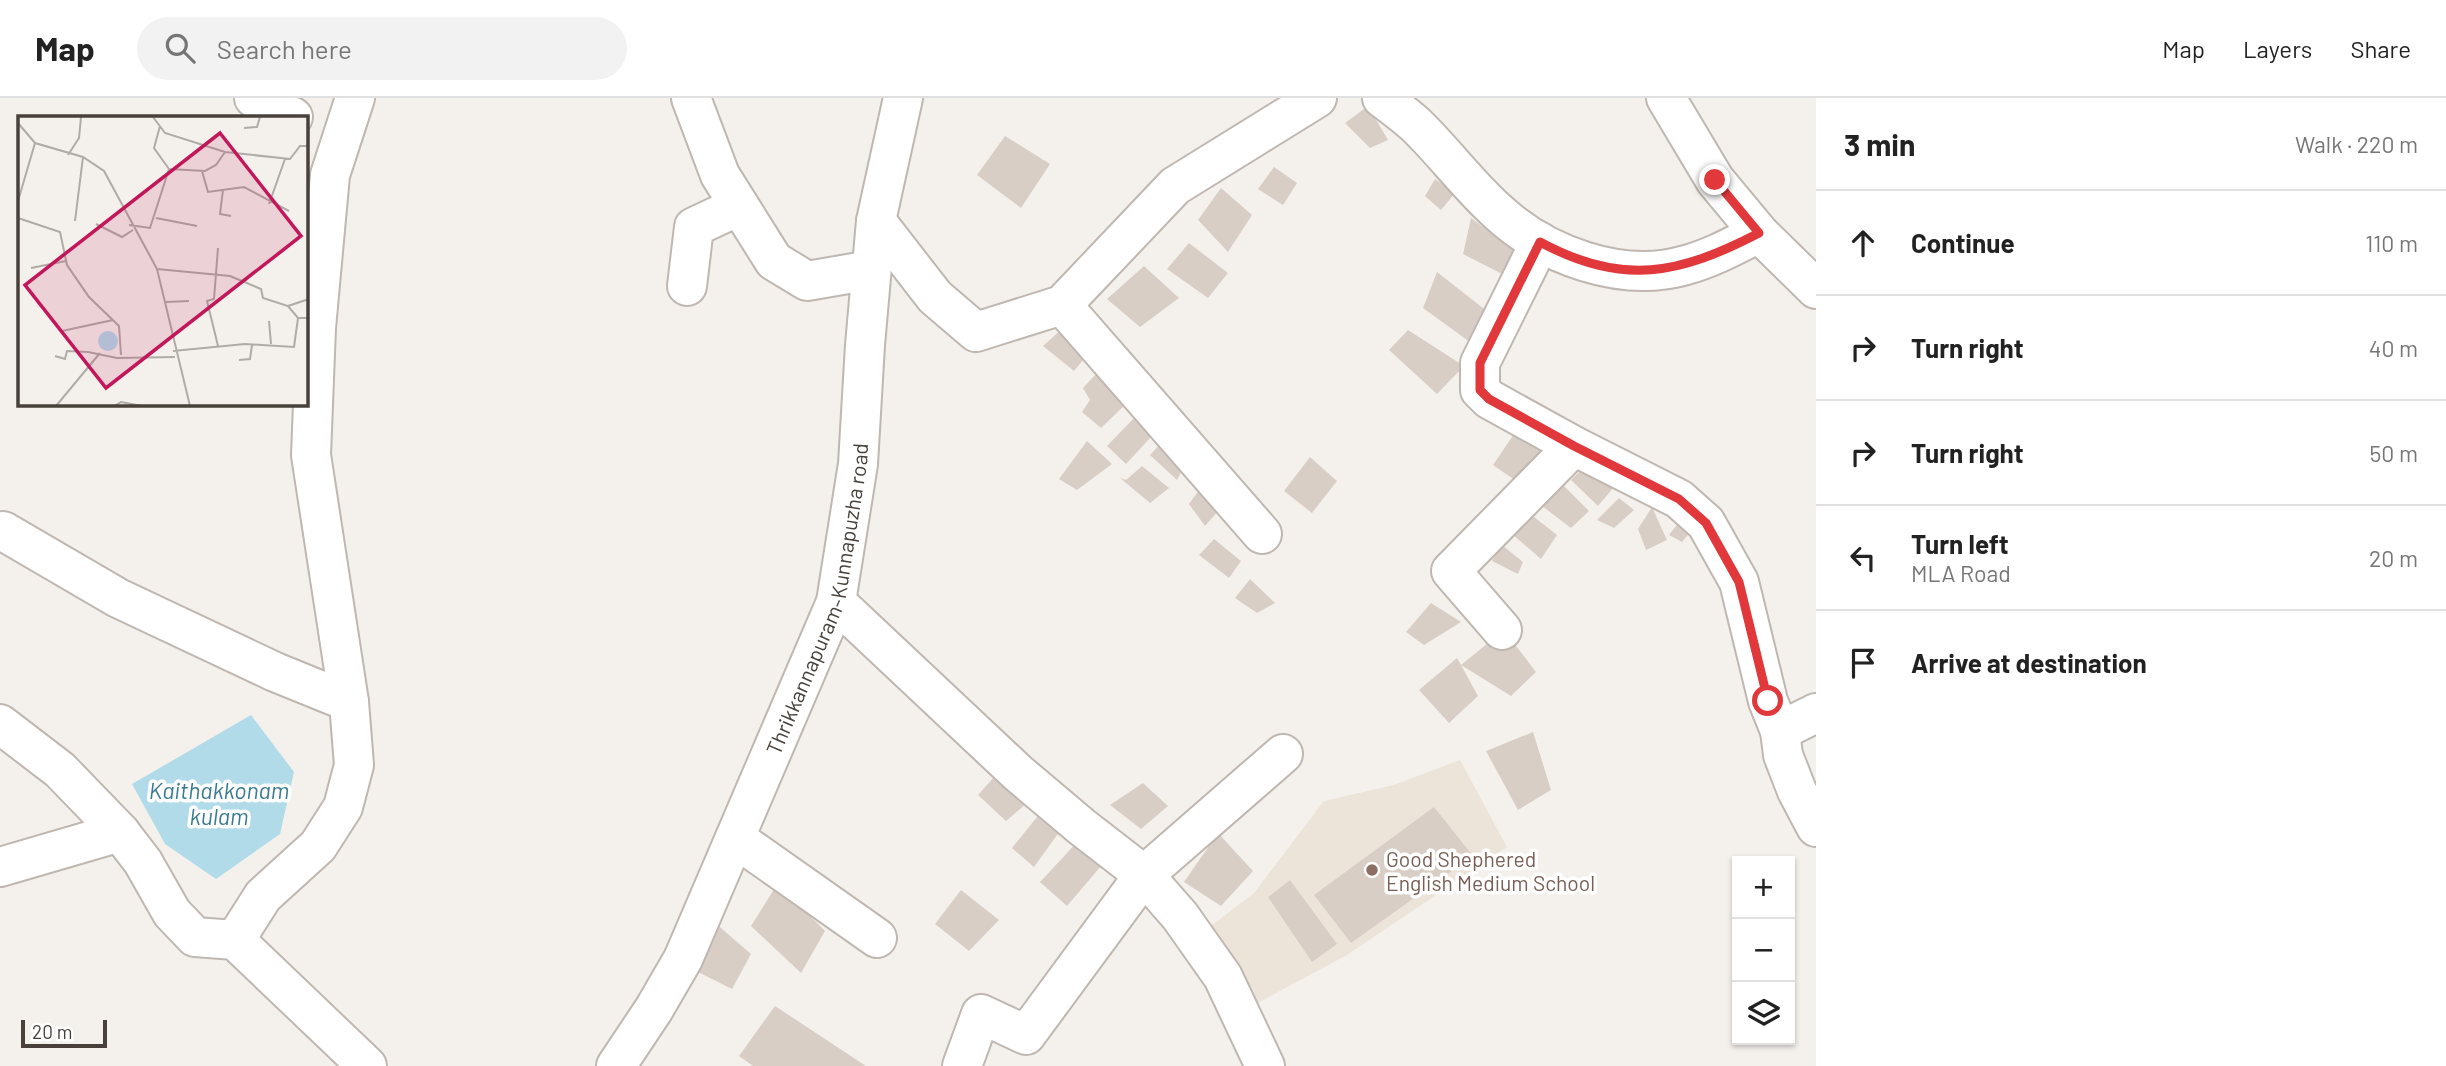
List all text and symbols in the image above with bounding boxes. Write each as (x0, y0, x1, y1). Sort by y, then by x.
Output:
search box (137, 17, 627, 80)
text: Map (35, 28, 95, 68)
icon: search (161, 29, 199, 67)
text: Search here (217, 33, 352, 64)
text: Map (2162, 34, 2205, 63)
text: Layers (2243, 34, 2312, 63)
text: Share (2350, 34, 2411, 63)
inset map (18, 116, 308, 406)
text: 3 min (1844, 126, 1915, 162)
text: Walk · 220 m (2295, 130, 2418, 158)
route end (1699, 164, 1730, 195)
icon: ahead (1844, 224, 1882, 262)
text: Continue (1911, 227, 2015, 258)
text: 110 m (2365, 229, 2418, 257)
icon: right (1844, 329, 1882, 367)
text: Turn right (1911, 332, 2024, 363)
text: 40 m (2369, 334, 2418, 362)
icon: right (1844, 434, 1882, 472)
text: Turn right (1911, 437, 2024, 468)
text: 50 m (2370, 439, 2418, 467)
street label: Thrikkannapuram-Kunnapuzha road (760, 442, 872, 758)
text: Turn left (1911, 528, 2009, 559)
icon: left (1844, 539, 1882, 577)
text: 20 m (2369, 544, 2418, 572)
text: MLA Road (1911, 559, 2011, 587)
icon: arrive (1844, 644, 1882, 682)
text: Arrive at destination (1911, 647, 2147, 678)
route start (1752, 685, 1783, 716)
water label: Kaithakkonam kulam (149, 776, 289, 830)
place label: Good Shephered English Medium School (1386, 846, 1595, 895)
map controls (1732, 856, 1795, 1045)
button: + (1732, 856, 1795, 919)
marker: Good Shephered English Medium School (1364, 862, 1380, 878)
button: − (1732, 919, 1795, 982)
button: layers (1732, 982, 1795, 1045)
scale bar (21, 1017, 107, 1049)
text: 20 m (32, 1020, 72, 1043)

